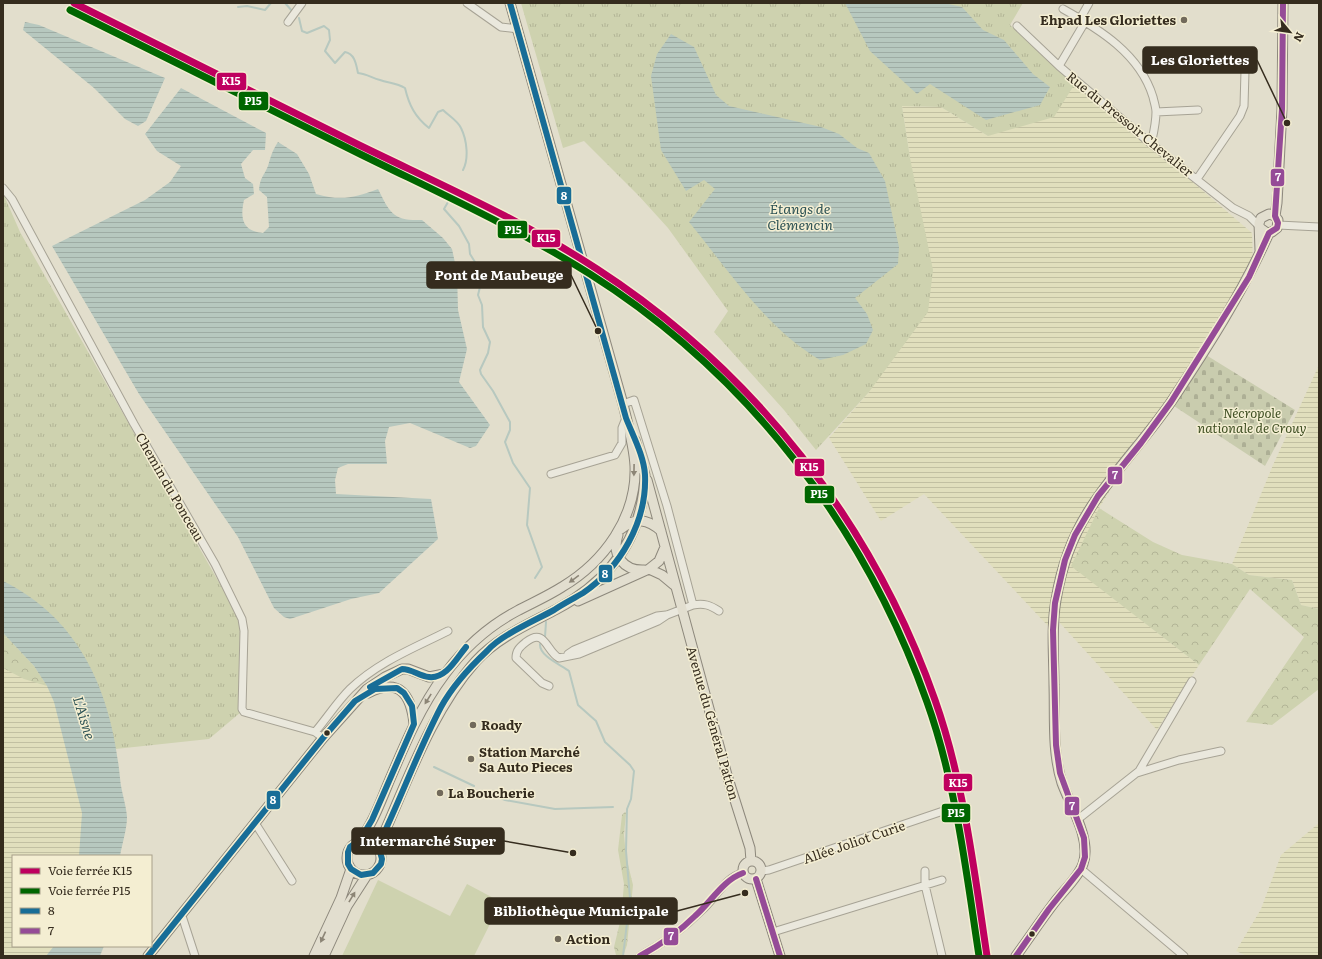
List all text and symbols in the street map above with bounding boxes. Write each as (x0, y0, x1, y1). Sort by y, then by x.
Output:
place label: Ehpad Les Gloriettes (1040, 10, 1176, 29)
north arrow (1270, 12, 1310, 52)
marker: Ehpad Les Gloriettes (1179, 15, 1189, 25)
text: N (1290, 29, 1309, 45)
callout: Les Gloriettes (1143, 47, 1257, 73)
text: Les Gloriettes (1151, 49, 1249, 69)
street label: Rue du Pressoir Chevalier (1063, 67, 1198, 181)
line badge: K15 (216, 72, 247, 91)
text: K15 (221, 72, 241, 88)
line badge: P15 (238, 91, 269, 111)
text: P15 (244, 92, 262, 108)
line badge: 7 (1270, 168, 1285, 187)
text: 7 (1275, 168, 1281, 184)
line badge: 8 (556, 186, 572, 205)
text: 8 (561, 187, 568, 203)
water label: Étangs de Clémencin (767, 198, 833, 234)
line badge: P15 (497, 220, 528, 239)
text: P15 (504, 221, 522, 237)
line badge: K15 (531, 229, 561, 248)
text: K15 (536, 229, 556, 245)
callout: Pont de Maubeuge (427, 262, 571, 288)
text: Pont de Maubeuge (435, 264, 563, 284)
park label: Nécropole nationale de Crouy (1197, 403, 1307, 437)
street label: Chemin du Ponceau (132, 429, 209, 545)
line badge: K15 (794, 458, 825, 477)
text: K15 (799, 458, 819, 474)
one-way arrow (631, 464, 637, 477)
line badge: 7 (1107, 466, 1123, 485)
text: 7 (1112, 466, 1118, 482)
line badge: P15 (804, 485, 835, 504)
text: P15 (810, 485, 828, 501)
line badge: 8 (598, 564, 613, 583)
text: 8 (602, 565, 609, 581)
one-way arrow (568, 575, 579, 584)
street label: Avenue du Général Patton (682, 644, 745, 802)
one-way arrow (425, 693, 432, 705)
water label: L'Aisne (69, 694, 101, 742)
place label: Roady (481, 715, 522, 734)
marker: Roady (468, 720, 478, 730)
unlabelled marker (322, 728, 332, 738)
place label: Station Marché Sa Auto Pieces (479, 742, 580, 776)
marker: Station Marché Sa Auto Pieces (466, 754, 476, 764)
line badge: K15 (943, 773, 973, 792)
text: K15 (948, 774, 968, 790)
place label: La Boucherie (448, 783, 535, 802)
marker: La Boucherie (435, 788, 445, 798)
line badge: 8 (266, 790, 281, 810)
text: 8 (270, 791, 277, 807)
line badge: 7 (1064, 796, 1080, 816)
text: 7 (1069, 797, 1075, 813)
line badge: P15 (941, 803, 971, 823)
text: P15 (947, 804, 965, 820)
street label: Allée Joliot Curie (800, 815, 908, 868)
callout: Intermarché Super (352, 828, 504, 854)
text: Intermarché Super (360, 830, 497, 850)
legend (12, 855, 152, 947)
text: Voie ferrée K15 (48, 861, 132, 879)
text: Voie ferrée P15 (48, 881, 130, 899)
one-way arrow (349, 891, 356, 903)
callout: Bibliothèque Municipale (485, 898, 677, 924)
text: Bibliothèque Municipale (493, 900, 669, 920)
text: 8 (48, 901, 55, 919)
text: 7 (48, 921, 54, 939)
line badge: 7 (663, 927, 679, 946)
text: 7 (668, 927, 674, 943)
place label: Action (566, 929, 610, 948)
unlabelled marker (1027, 929, 1037, 939)
one-way arrow (320, 931, 326, 942)
marker: Action (553, 934, 563, 944)

